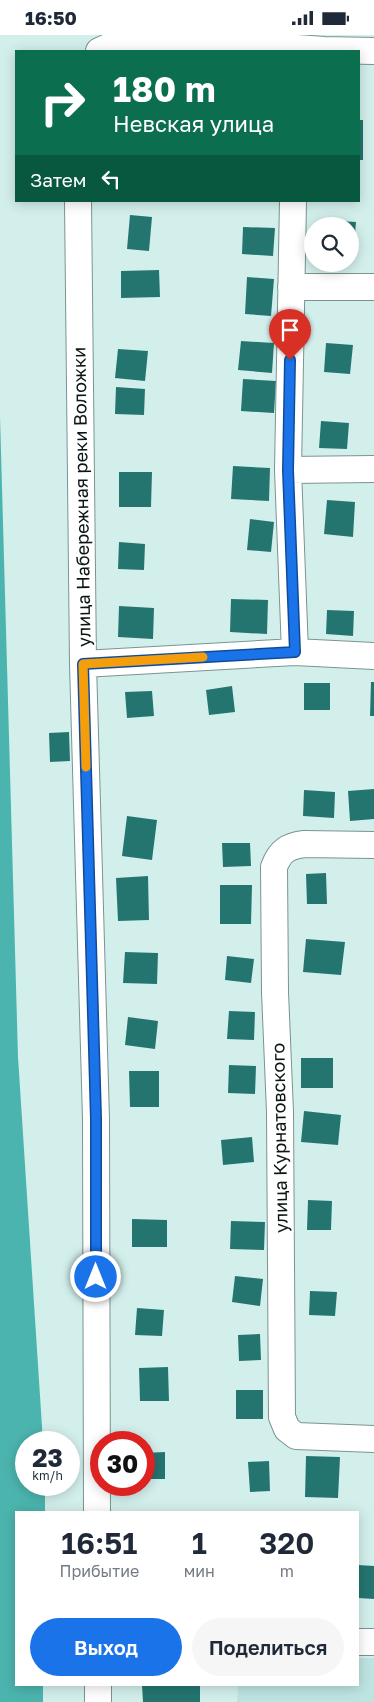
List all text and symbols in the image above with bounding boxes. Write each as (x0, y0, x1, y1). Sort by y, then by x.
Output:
text: 16:50 (25, 6, 77, 29)
text: 180 m (113, 68, 216, 110)
icon: right (30, 70, 95, 135)
text: Невская улица (113, 110, 274, 137)
icon: left (97, 165, 125, 193)
text: Затем (30, 168, 87, 191)
map controls (304, 217, 359, 272)
button: search (304, 217, 359, 272)
pin (269, 309, 311, 360)
icon: arrive (276, 316, 304, 344)
street label: улица Набережная реки Воложки (67, 347, 95, 647)
street label: улица Курнатовского (266, 1043, 292, 1233)
position arrow (69, 1250, 121, 1302)
speed limit sign: 30 (90, 1431, 155, 1496)
text: 23 (32, 1442, 63, 1473)
text: km/h (32, 1468, 63, 1483)
text: 16:51 (61, 1525, 137, 1561)
text: 1 (192, 1525, 207, 1561)
text: 320 (259, 1525, 315, 1561)
text: Прибытие (60, 1561, 139, 1581)
text: мин (184, 1561, 215, 1581)
text: m (280, 1561, 294, 1581)
button: Выход (30, 1618, 182, 1676)
button: Поделиться (192, 1618, 344, 1676)

